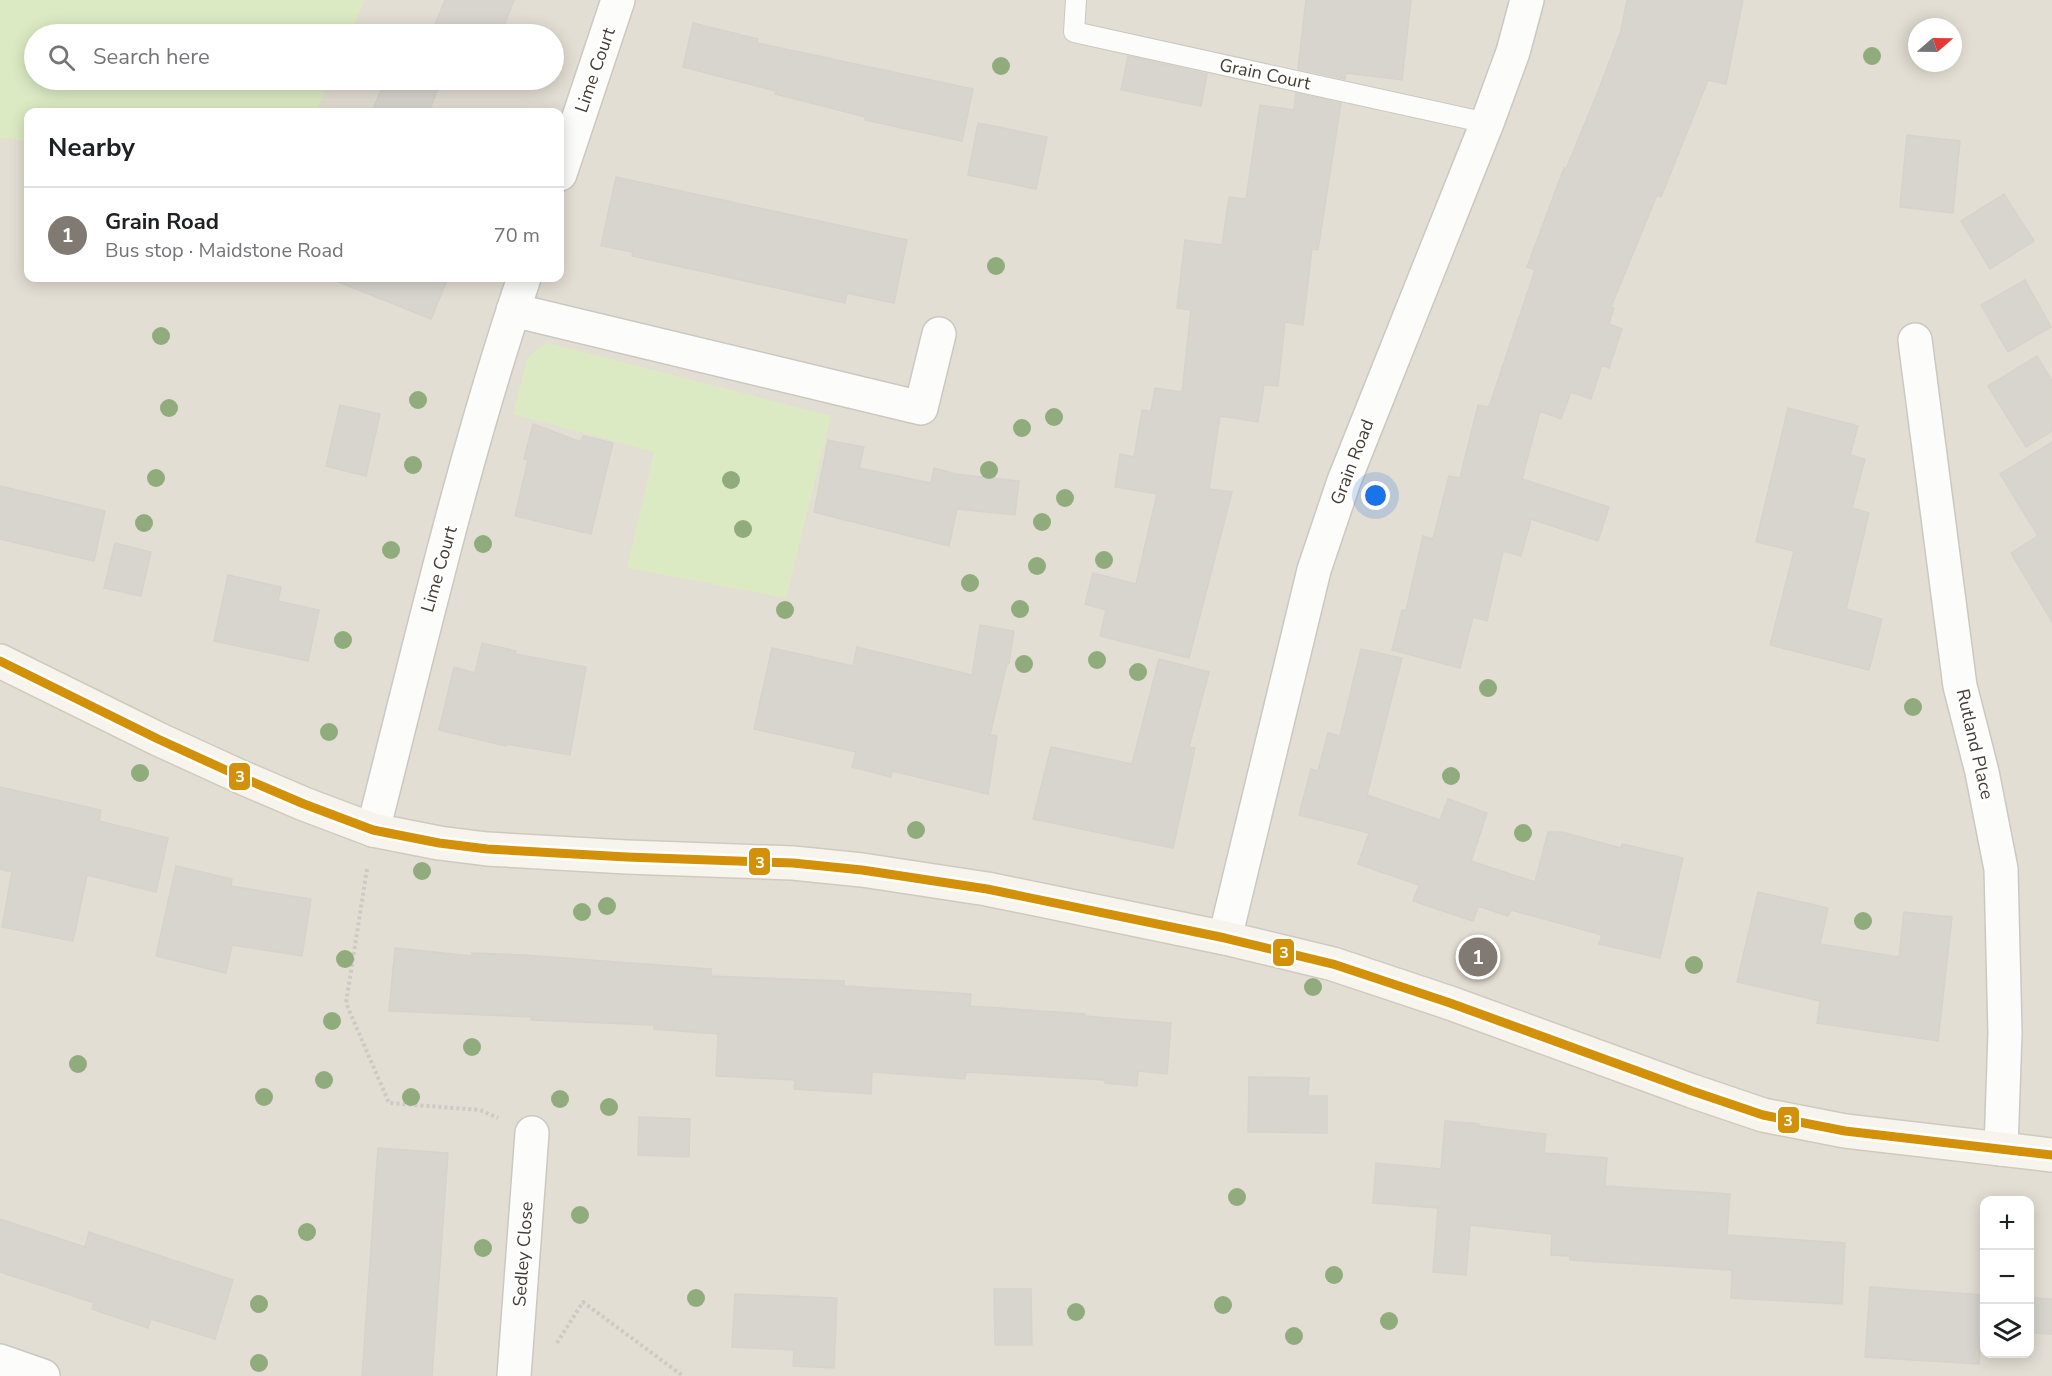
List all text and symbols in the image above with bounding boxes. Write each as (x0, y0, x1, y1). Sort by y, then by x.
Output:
north arrow (1908, 18, 1962, 72)
search box (24, 24, 564, 90)
street label: Lime Court (569, 24, 621, 116)
icon: search (45, 41, 78, 74)
text: Search here (93, 42, 210, 72)
street label: Grain Court (1217, 53, 1314, 96)
text: Nearby (48, 130, 135, 165)
text: Grain Road (105, 207, 219, 237)
text: 1 (62, 222, 74, 249)
text: 70 m (494, 222, 540, 249)
text: Bus stop · Maidstone Road (105, 237, 344, 264)
street label: Grain Road (1325, 416, 1379, 508)
your location (1361, 481, 1390, 510)
street label: Lime Court (415, 523, 463, 615)
street label: Rutland Place (1951, 686, 1999, 802)
line badge: 3 (228, 762, 251, 791)
text: 3 (235, 766, 245, 788)
line badge: 3 (748, 847, 771, 876)
text: 3 (755, 852, 765, 874)
pin: 1 (1458, 934, 1498, 980)
line badge: 3 (1272, 938, 1295, 967)
text: 3 (1279, 942, 1289, 964)
line badge: 3 (1777, 1106, 1800, 1134)
text: 3 (1783, 1110, 1793, 1132)
map controls (1980, 1196, 2034, 1358)
button: + (1980, 1196, 2034, 1250)
street label: Sedley Close (507, 1201, 539, 1307)
button: − (1980, 1250, 2034, 1304)
button: layers (1980, 1304, 2034, 1358)

